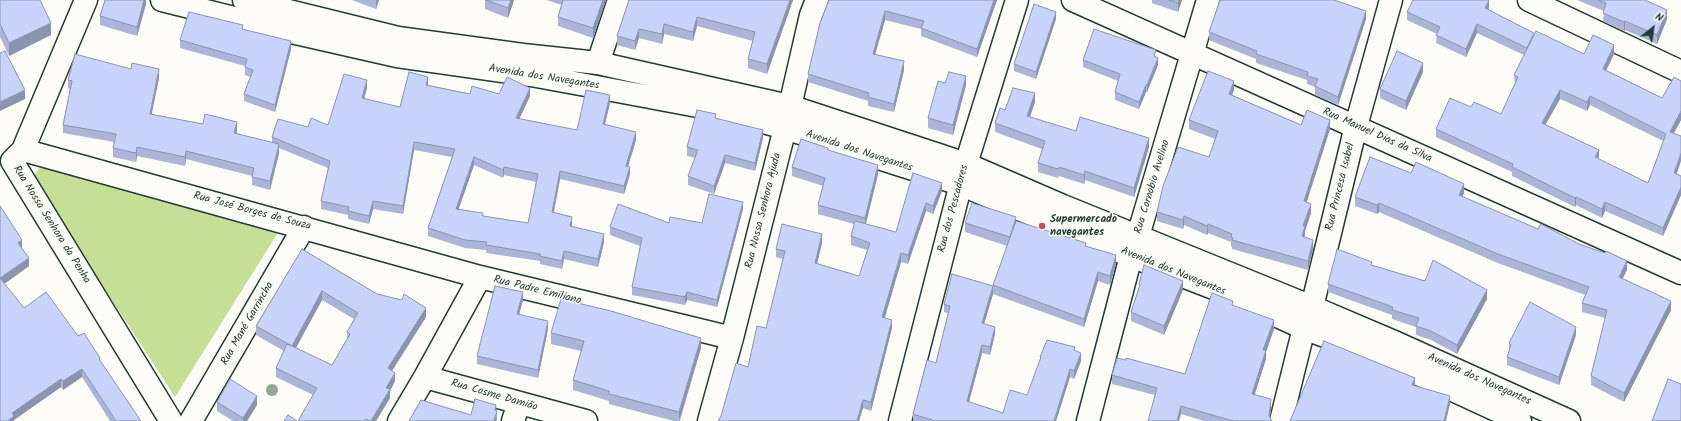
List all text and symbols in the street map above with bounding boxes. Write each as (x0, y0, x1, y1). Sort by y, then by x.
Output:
north arrow (1633, 8, 1673, 48)
text: N (1651, 8, 1667, 27)
street label: Avenida dos Navegantes (488, 63, 600, 93)
street label: Rua Manuel Dias da Silva (1320, 106, 1434, 166)
street label: Avenida dos Navegantes (804, 128, 914, 176)
street label: Rua Cornobio Avelino (1132, 138, 1174, 236)
street label: Rua Princesa Isabel (1324, 142, 1358, 232)
street label: Rua Nossa Senhora Ajuda (743, 152, 785, 270)
street label: Rua Nossa Senhora da Penha (9, 164, 93, 286)
street label: Rua dos Pescadores (936, 164, 972, 254)
street label: Rua José Borges de Souza (192, 190, 312, 234)
place label: Supermercado navegantes (1050, 213, 1117, 239)
marker: Supermercado navegantes (1037, 221, 1047, 231)
street label: Avenida dos Navegantes (1119, 245, 1227, 299)
street label: Rua Padre Emiliano (492, 274, 582, 308)
street label: Rua Mané Garrincha (219, 280, 277, 368)
street label: Avenida dos Navegantes (1425, 351, 1533, 409)
street label: Rua Cosme Damião (449, 377, 539, 415)

